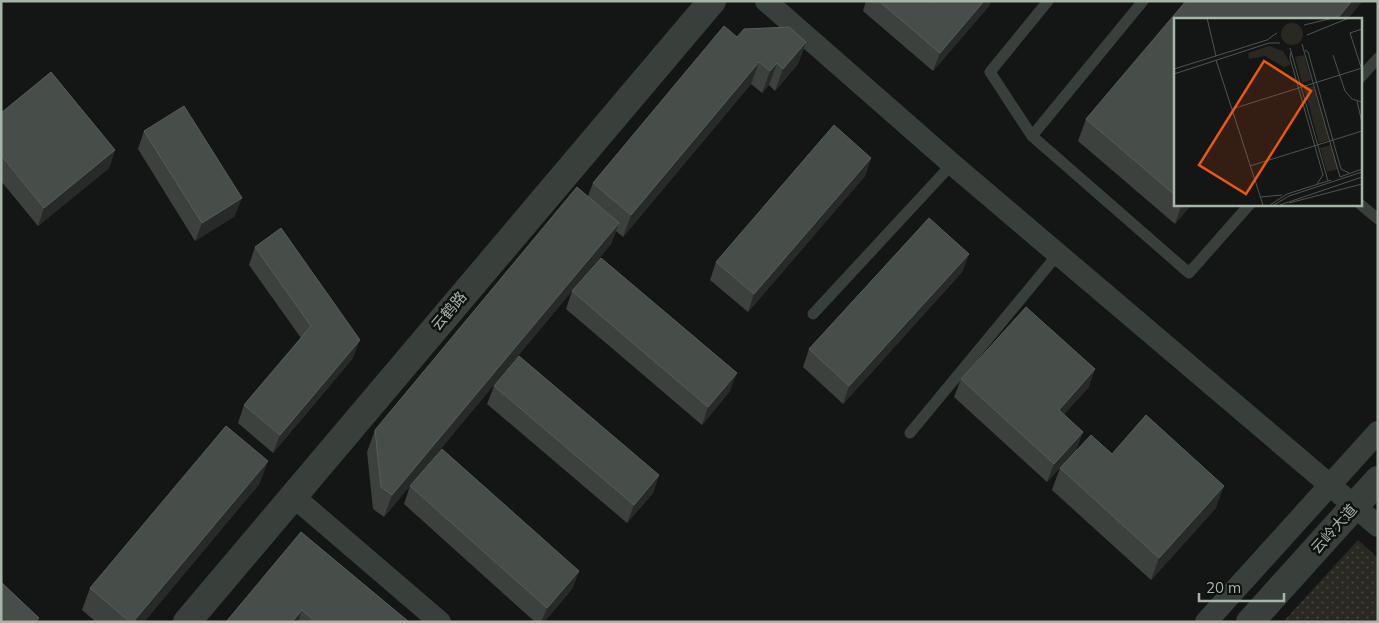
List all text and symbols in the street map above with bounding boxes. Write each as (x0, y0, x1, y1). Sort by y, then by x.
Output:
inset map (1174, 18, 1362, 205)
street label: 云鹤路 (427, 287, 470, 334)
street label: 云岭大道 (1306, 500, 1361, 557)
scale bar (1199, 570, 1284, 602)
text: 20 m (1206, 578, 1241, 597)

